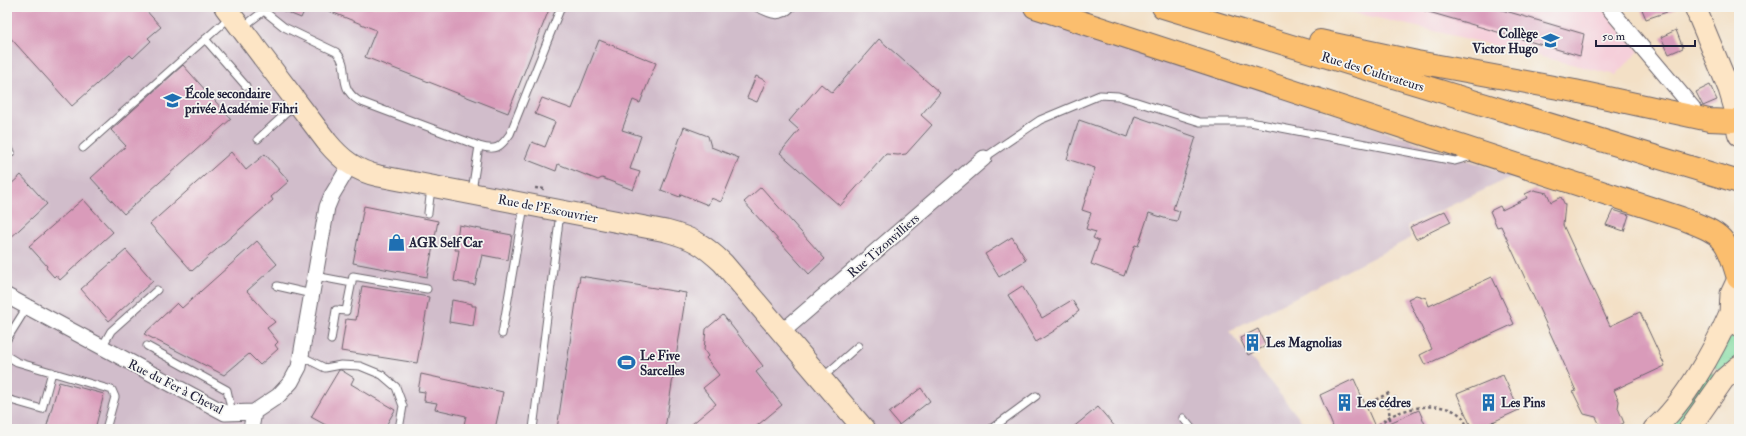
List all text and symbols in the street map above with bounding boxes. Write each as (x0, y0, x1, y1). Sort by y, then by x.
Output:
scale bar (1596, 22, 1695, 48)
place label: Collège Victor Hugo (1471, 26, 1539, 58)
text: 50 m (1602, 29, 1626, 44)
school or university icon: Collège Victor Hugo (1541, 30, 1561, 50)
street label: Rue des Cultivateurs (1319, 49, 1427, 95)
place label: École secondaire privée Académie Fihri (184, 84, 298, 118)
school or university icon: École secondaire privée Académie Fihri (162, 90, 182, 110)
street label: Rue de l'Escouvrier (497, 191, 599, 227)
street label: Rue Tizonvilliers (844, 210, 923, 281)
shop icon: AGR Self Car (386, 232, 406, 252)
place label: AGR Self Car (408, 235, 484, 251)
building icon: Les Magnolias (1243, 332, 1263, 352)
place label: Les Magnolias (1266, 335, 1342, 352)
place label: Le Five Sarcelles (640, 348, 685, 379)
sports icon: Le Five Sarcelles (617, 352, 637, 372)
street label: Rue du Fer à Cheval (125, 356, 226, 418)
building icon: Les cédres (1334, 392, 1354, 412)
building icon: Les Pins (1478, 392, 1498, 412)
place label: Les cédres (1357, 395, 1411, 411)
place label: Les Pins (1501, 395, 1546, 411)

